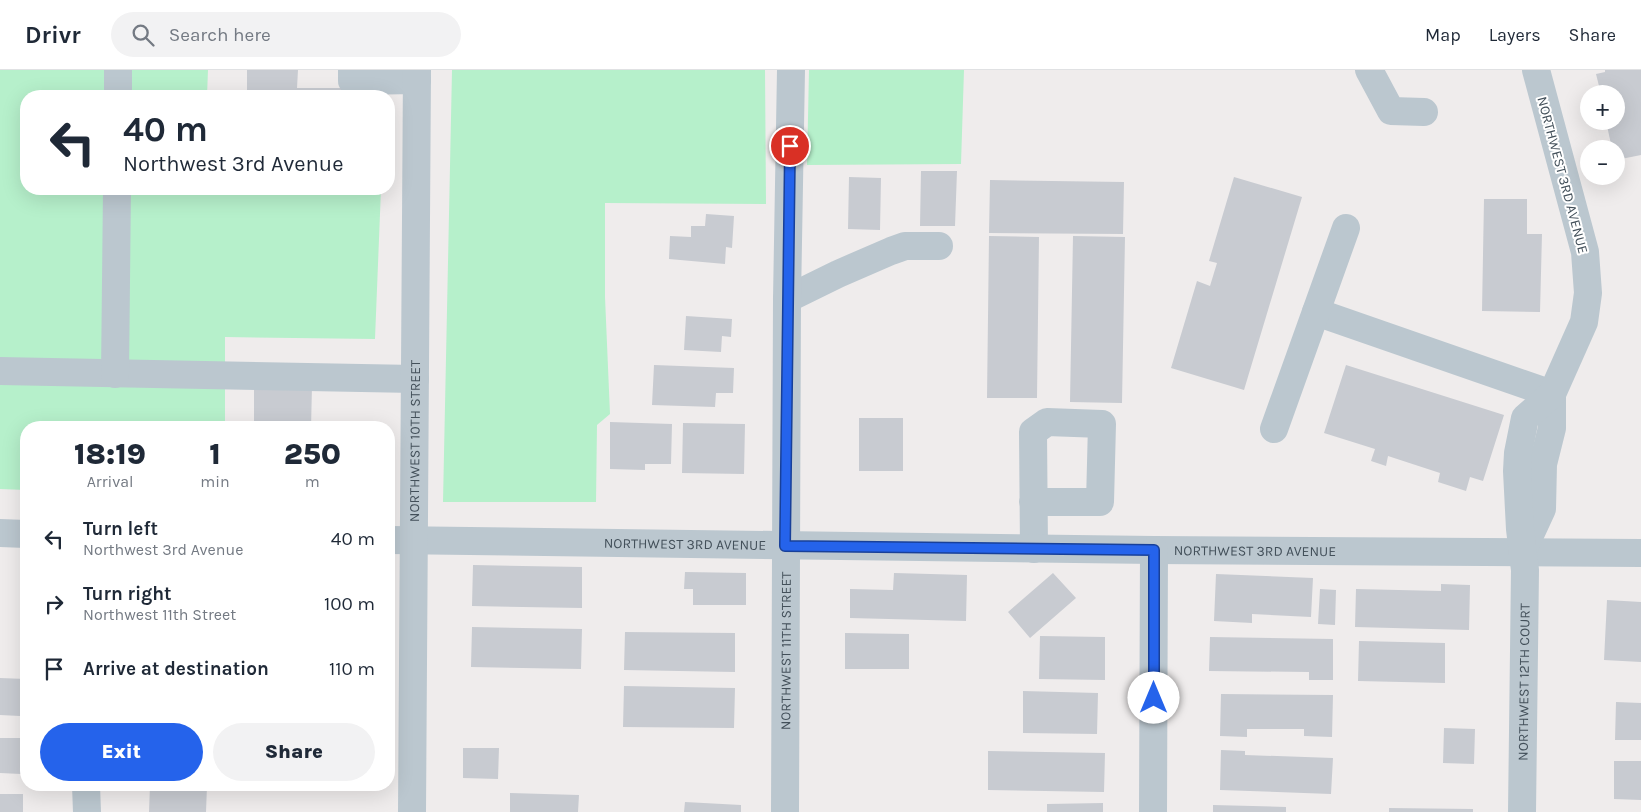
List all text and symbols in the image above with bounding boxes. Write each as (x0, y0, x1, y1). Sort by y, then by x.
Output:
search box (111, 12, 461, 57)
text: Drivr (25, 21, 81, 49)
icon: search (129, 21, 157, 49)
text: Search here (169, 24, 271, 46)
text: Map (1425, 24, 1461, 46)
text: Layers (1489, 24, 1541, 46)
text: Share (1569, 24, 1616, 46)
map controls (1580, 85, 1625, 185)
button: + (1580, 85, 1625, 130)
street label: NORTHWEST 3RD AVENUE (1533, 95, 1592, 256)
text: 40 m (123, 109, 208, 150)
icon: left (40, 110, 105, 175)
pin (769, 125, 811, 167)
icon: arrive (776, 132, 804, 160)
button: − (1580, 140, 1625, 185)
text: Northwest 3rd Avenue (123, 151, 343, 177)
street label: NORTHWEST 10TH STREET (406, 360, 424, 522)
text: 18:19 (74, 436, 146, 472)
text: 1 (209, 436, 221, 472)
text: 250 (284, 436, 341, 472)
text: Arrival (87, 472, 134, 491)
text: min (200, 472, 230, 491)
text: m (305, 472, 320, 491)
text: Turn left (83, 518, 158, 540)
icon: left (40, 525, 68, 553)
text: 40 m (331, 528, 375, 550)
street label: NORTHWEST 3RD AVENUE (604, 535, 766, 554)
text: Northwest 3rd Avenue (83, 540, 243, 559)
street label: NORTHWEST 3RD AVENUE (1174, 542, 1336, 560)
street label: NORTHWEST 11TH STREET (777, 572, 795, 730)
text: Turn right (83, 583, 172, 605)
icon: right (40, 590, 68, 618)
text: 100 m (324, 593, 375, 615)
street label: NORTHWEST 12TH COURT (1515, 603, 1534, 761)
text: Northwest 11th Street (83, 605, 236, 624)
icon: arrive (40, 655, 68, 683)
text: Arrive at destination (83, 658, 269, 680)
text: 110 m (329, 658, 375, 680)
position arrow (1127, 671, 1179, 723)
button: Exit (40, 723, 203, 781)
button: Share (213, 723, 375, 781)

